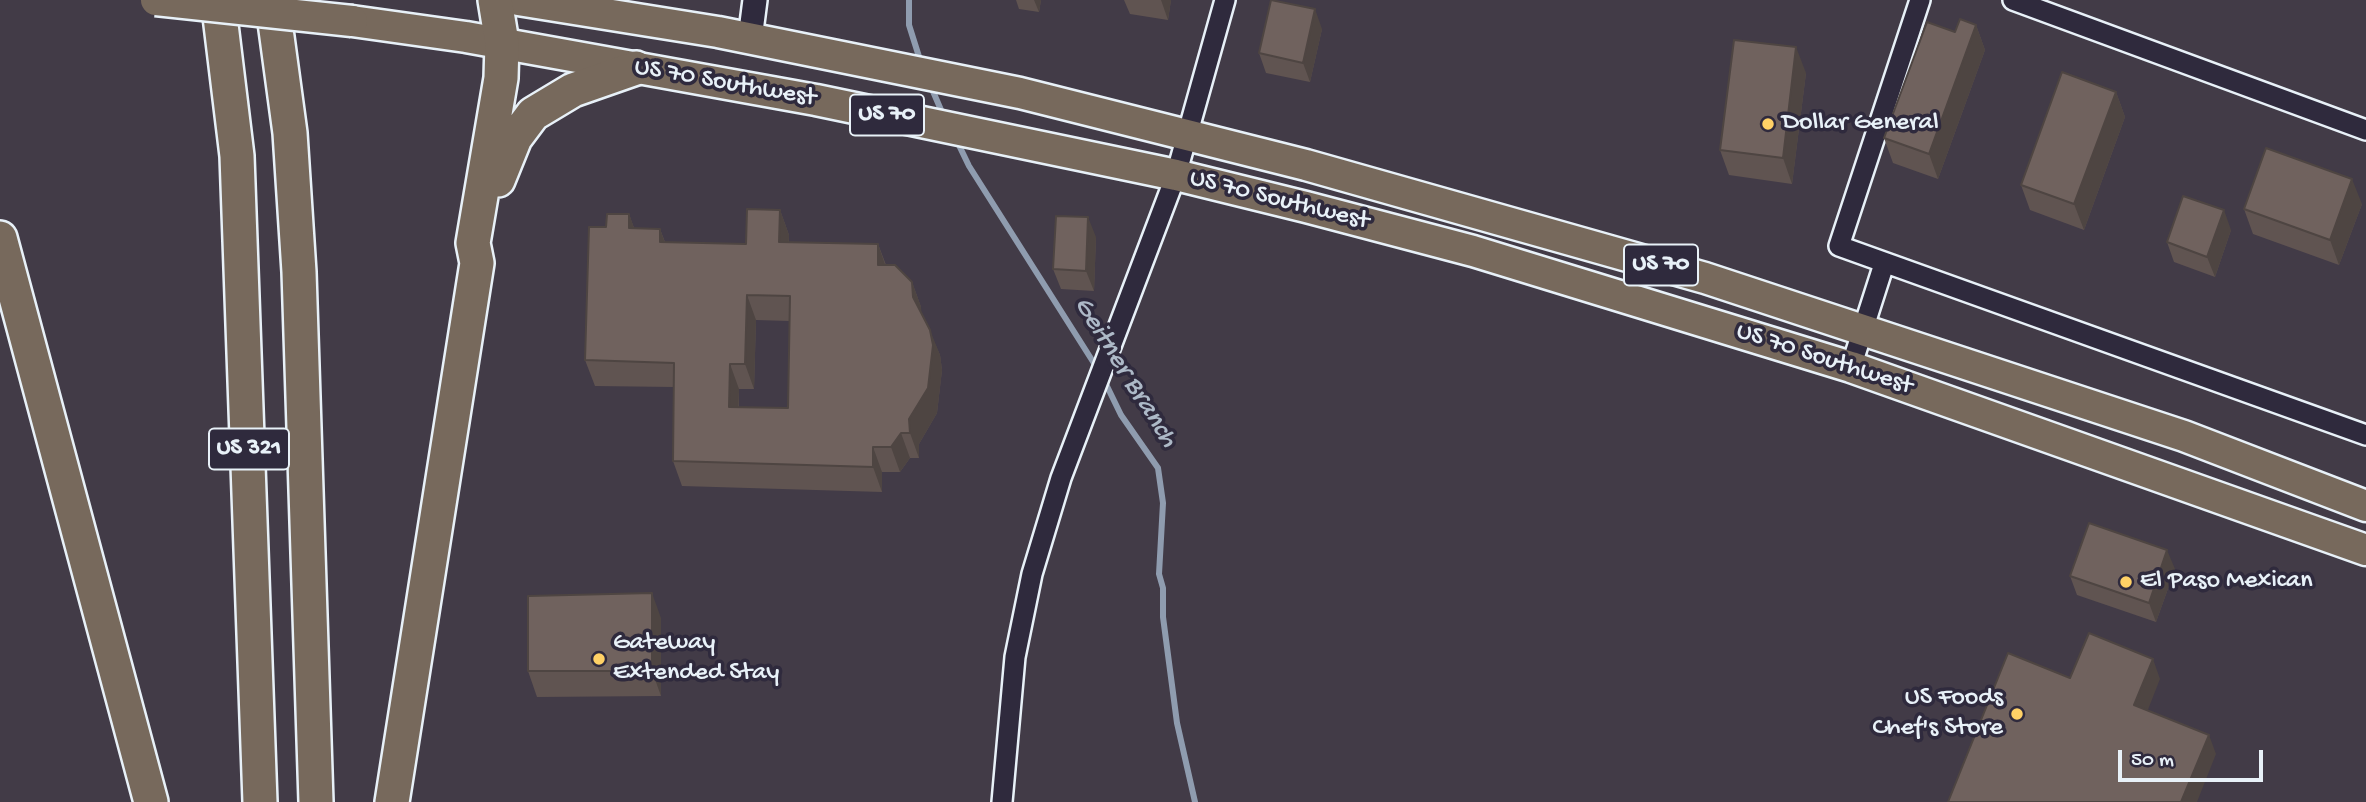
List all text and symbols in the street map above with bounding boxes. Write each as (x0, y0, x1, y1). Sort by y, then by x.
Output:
street label: US 70 Southwest (632, 53, 818, 115)
road number: US 70 (850, 94, 924, 135)
place label: Dollar General (1782, 108, 1939, 140)
marker: Dollar General (1760, 116, 1776, 132)
street label: US 70 Southwest (1186, 164, 1372, 238)
road number: US 70 (1624, 244, 1698, 286)
water label: Geitner Branch (1064, 291, 1184, 455)
street label: US 70 Southwest (1732, 317, 1916, 403)
road number: US 321 (209, 428, 289, 470)
place label: El Paso Mexican (2140, 566, 2312, 598)
marker: El Paso Mexican (2118, 574, 2134, 590)
place label: Gateway Extended Stay (613, 628, 779, 690)
marker: Gateway Extended Stay (591, 651, 607, 667)
place label: US Foods Chef's Store (1872, 683, 2003, 744)
marker: US Foods Chef's Store (2009, 706, 2025, 722)
scale bar (2121, 736, 2266, 780)
text: 50 m (2131, 749, 2174, 774)

